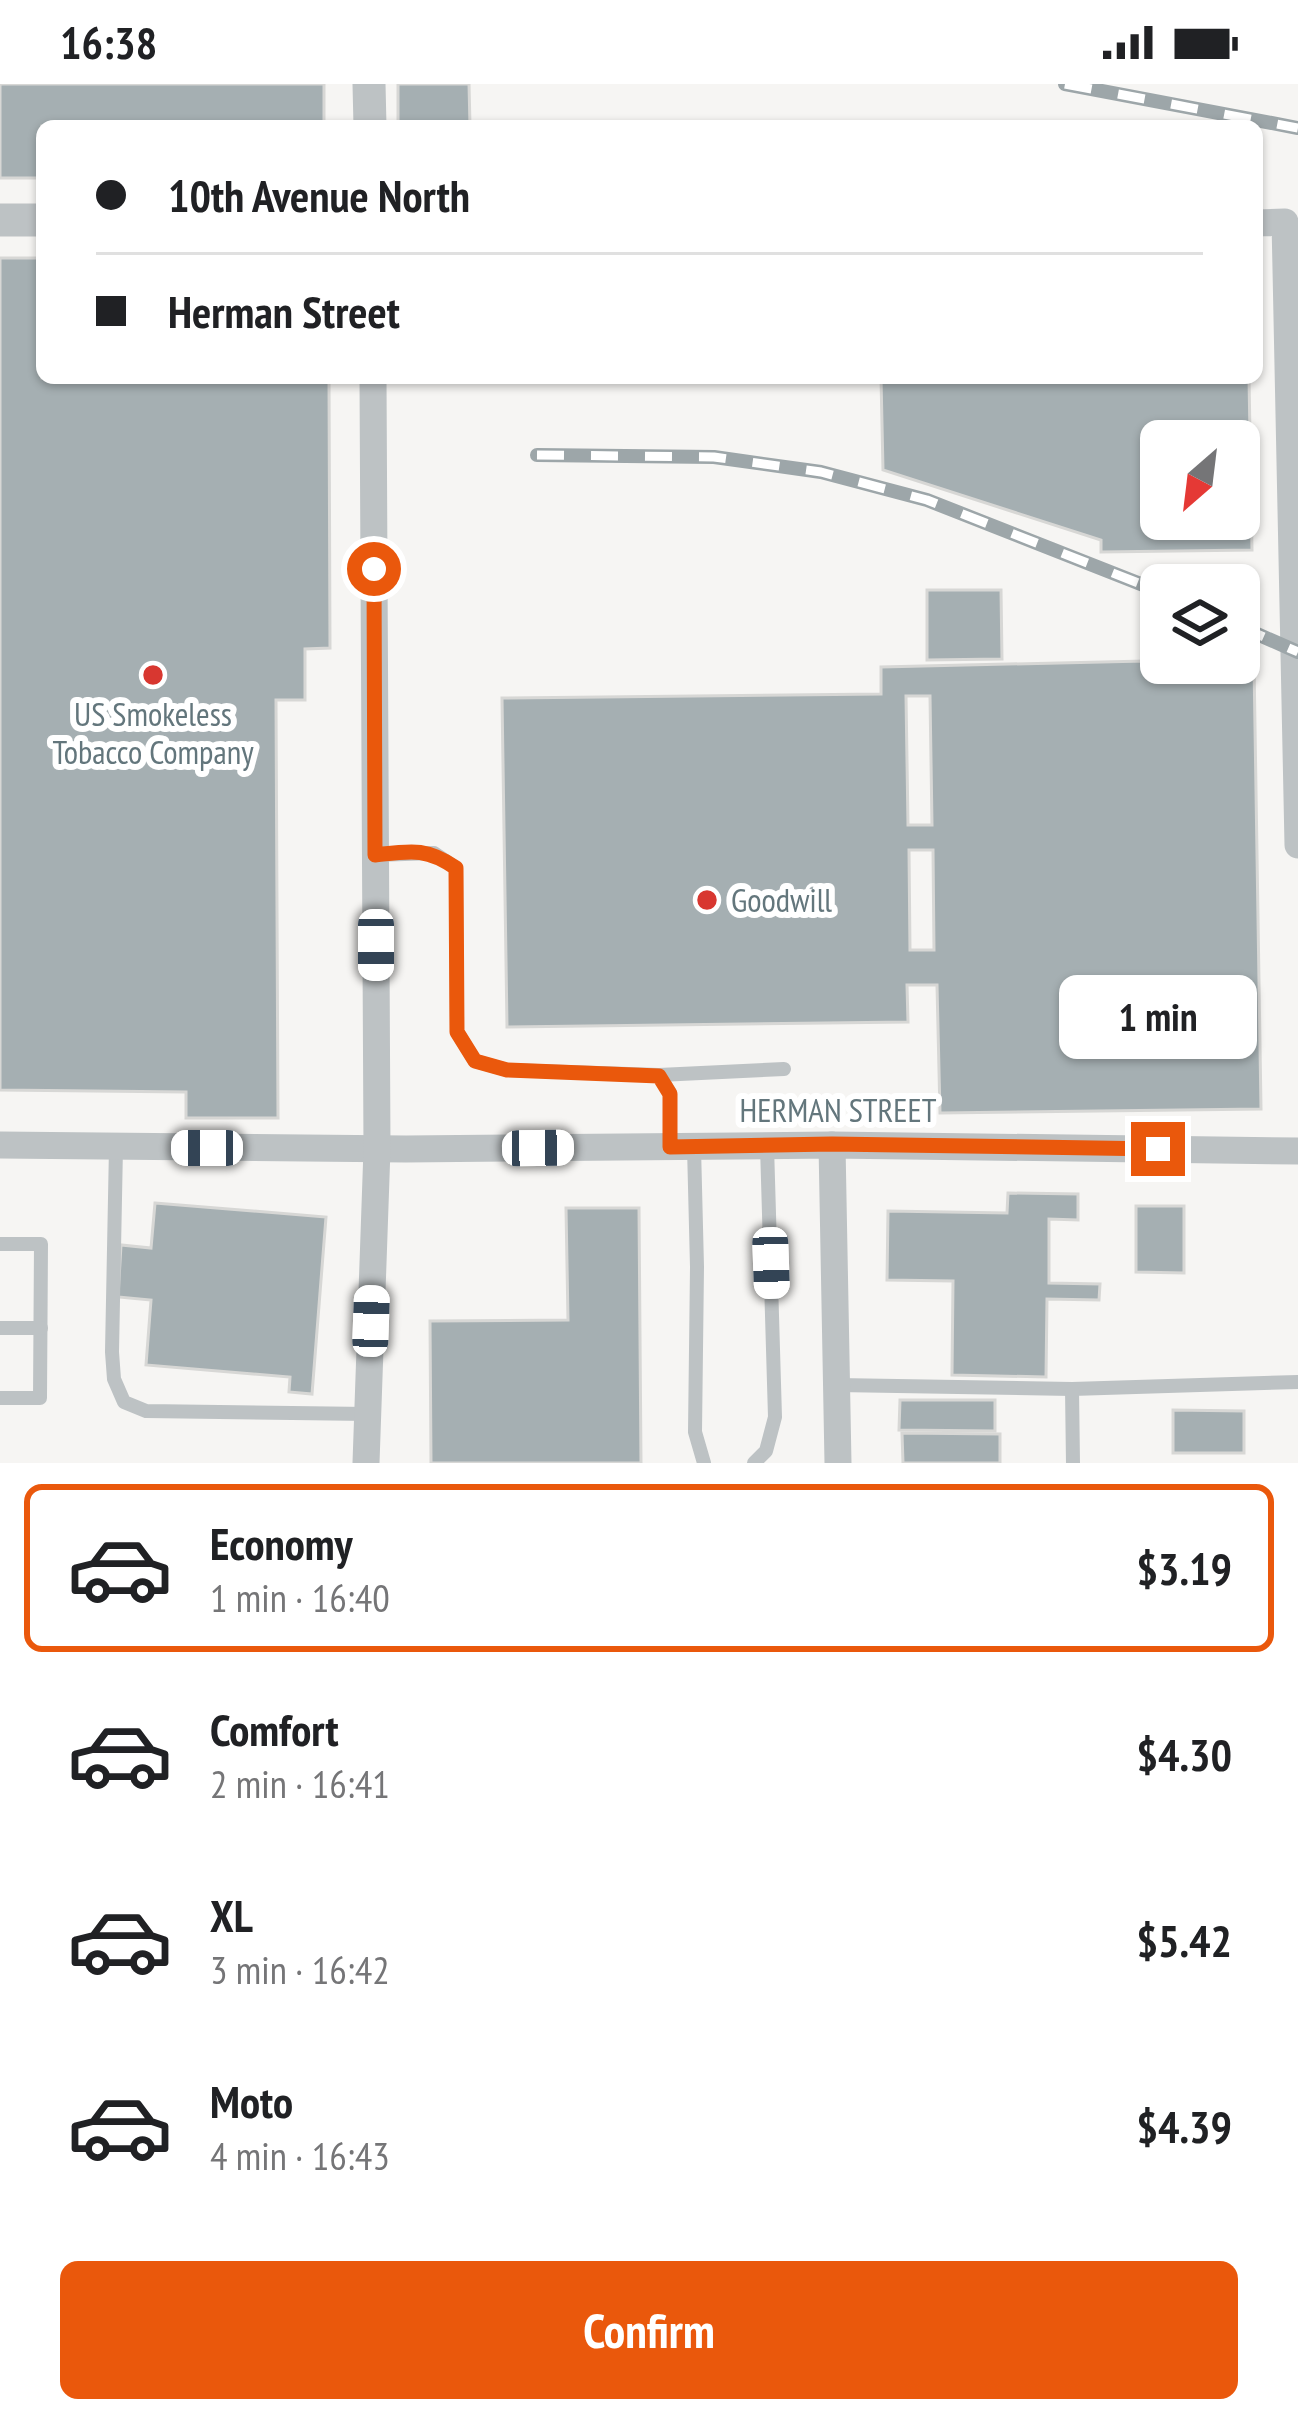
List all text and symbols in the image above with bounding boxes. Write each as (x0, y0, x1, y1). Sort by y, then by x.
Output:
text: 16:38 (60, 13, 157, 71)
text: 10th Avenue North (168, 166, 470, 224)
text: Herman Street (168, 282, 400, 340)
north arrow (1140, 420, 1260, 540)
map controls (1140, 420, 1260, 684)
route start (347, 542, 401, 596)
button: layers (1140, 564, 1260, 684)
marker: US Smokeless Tobacco Company (140, 662, 166, 688)
place label: US Smokeless Tobacco Company (52, 692, 254, 773)
place label: Goodwill (731, 878, 832, 921)
marker: Goodwill (694, 887, 720, 913)
car (358, 909, 394, 981)
callout: 1 min (1059, 975, 1257, 1059)
text: 1 min (1119, 991, 1197, 1042)
street label: HERMAN STREET (740, 1088, 937, 1131)
route end (1131, 1122, 1185, 1176)
car (502, 1129, 574, 1167)
car (171, 1130, 243, 1166)
car (752, 1226, 790, 1300)
car (352, 1284, 390, 1358)
icon: car (66, 1514, 174, 1622)
text: Economy (210, 1514, 353, 1572)
text: $3.19 (1136, 1539, 1232, 1597)
text: 1 min · 16:40 (210, 1572, 390, 1623)
icon: car (66, 1700, 174, 1808)
text: Comfort (210, 1700, 339, 1758)
text: $4.30 (1136, 1725, 1232, 1783)
text: 2 min · 16:41 (210, 1758, 390, 1809)
icon: car (66, 1886, 174, 1994)
text: XL (210, 1886, 253, 1944)
text: $5.42 (1136, 1911, 1232, 1969)
text: 3 min · 16:42 (210, 1944, 390, 1995)
icon: car (66, 2072, 174, 2180)
text: Moto (210, 2072, 293, 2130)
text: $4.39 (1136, 2097, 1232, 2155)
text: 4 min · 16:43 (210, 2130, 390, 2181)
button: Confirm (60, 2261, 1238, 2399)

